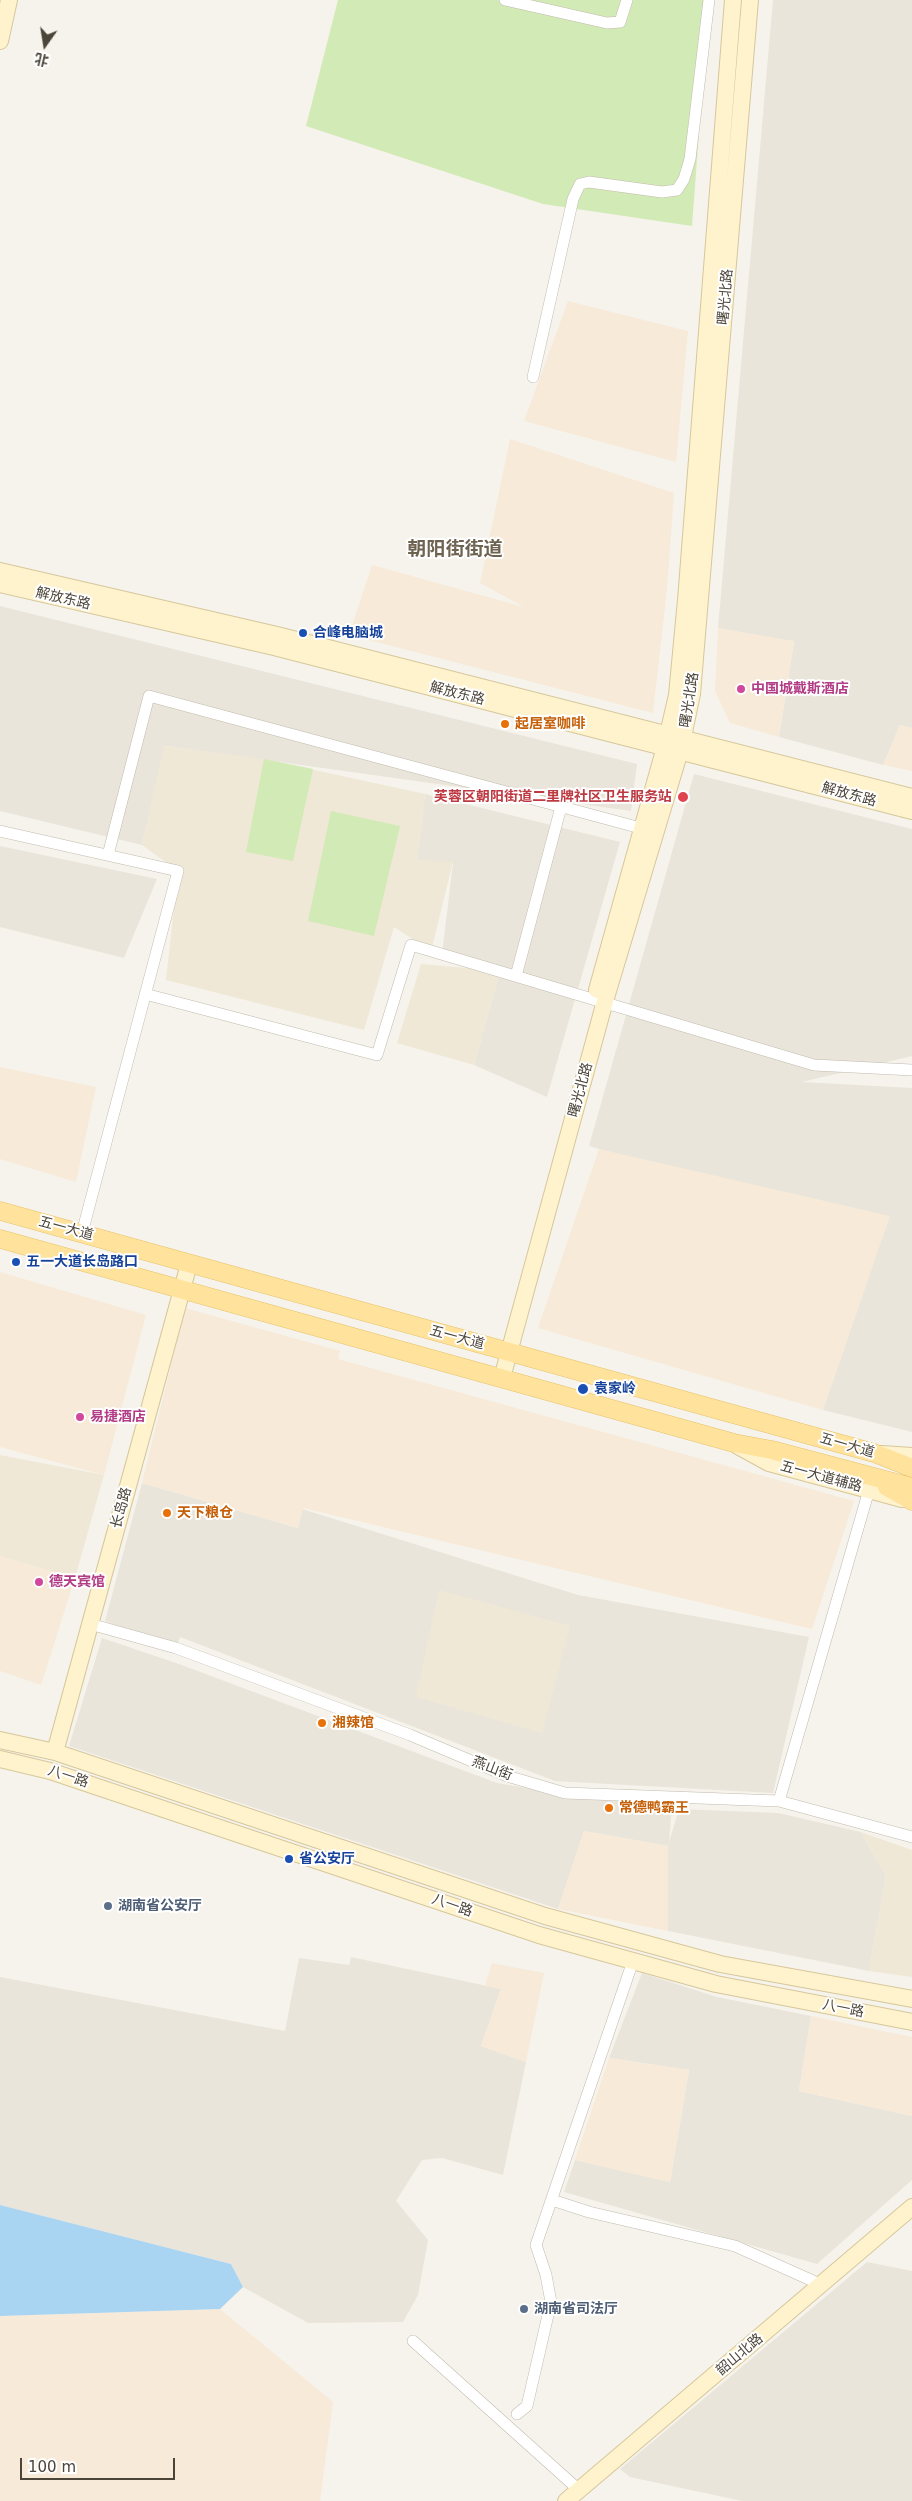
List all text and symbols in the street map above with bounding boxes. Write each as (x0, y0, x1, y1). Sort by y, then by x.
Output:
north arrow (20, 20, 70, 70)
text: 北 (33, 50, 50, 69)
street label: 曙光北路 (715, 268, 737, 326)
district label: 朝阳街街道 (408, 539, 502, 561)
street label: 解放东路 (34, 585, 92, 613)
place label: 合峰电脑城 (313, 625, 383, 641)
marker: 合峰电脑城 (297, 627, 309, 639)
street label: 曙光北路 (677, 671, 703, 729)
street label: 解放东路 (428, 679, 486, 709)
place label: 中国城戴斯酒店 (751, 681, 849, 697)
marker: 中国城戴斯酒店 (735, 683, 747, 695)
place label: 起居室咖啡 (515, 716, 585, 732)
marker: 起居室咖啡 (499, 718, 511, 730)
street label: 解放东路 (820, 780, 878, 810)
place label: 芙蓉区朝阳街道二里牌社区卫生服务站 (434, 789, 672, 805)
marker: 芙蓉区朝阳街道二里牌社区卫生服务站 (676, 790, 690, 804)
street label: 曙光北路 (566, 1061, 596, 1119)
street label: 五一大道 (37, 1214, 95, 1244)
place label: 五一大道长岛路口 (26, 1254, 138, 1270)
marker: 五一大道长岛路口 (10, 1256, 22, 1268)
street label: 五一大道 (428, 1323, 486, 1353)
place label: 袁家岭 (594, 1381, 636, 1397)
marker: 袁家岭 (576, 1382, 590, 1396)
place label: 易捷酒店 (90, 1409, 146, 1425)
marker: 易捷酒店 (74, 1411, 86, 1423)
street label: 五一大道 (818, 1430, 876, 1462)
street label: 五一大道辅路 (778, 1458, 864, 1496)
street label: 长岛路 (108, 1486, 136, 1530)
place label: 天下粮仓 (177, 1505, 233, 1521)
marker: 天下粮仓 (161, 1507, 173, 1519)
place label: 德天宾馆 (49, 1574, 105, 1590)
marker: 德天宾馆 (33, 1576, 45, 1588)
place label: 湘辣馆 (332, 1715, 374, 1731)
marker: 湘辣馆 (316, 1717, 328, 1729)
street label: 燕山街 (469, 1754, 515, 1784)
street label: 八一路 (45, 1763, 91, 1791)
place label: 常德鸭霸王 (619, 1800, 689, 1816)
marker: 常德鸭霸王 (603, 1802, 615, 1814)
place label: 省公安厅 (299, 1851, 355, 1867)
marker: 省公安厅 (283, 1853, 295, 1865)
street label: 八一路 (429, 1891, 475, 1921)
place label: 湖南省公安厅 (118, 1898, 202, 1914)
marker: 湖南省公安厅 (102, 1900, 114, 1912)
street label: 八一路 (821, 1997, 865, 2021)
place label: 湖南省司法厅 (534, 2301, 618, 2317)
marker: 湖南省司法厅 (518, 2303, 530, 2315)
street label: 韶山北路 (713, 2331, 767, 2379)
scale bar (22, 2448, 178, 2480)
text: 100 m (28, 2458, 76, 2476)

